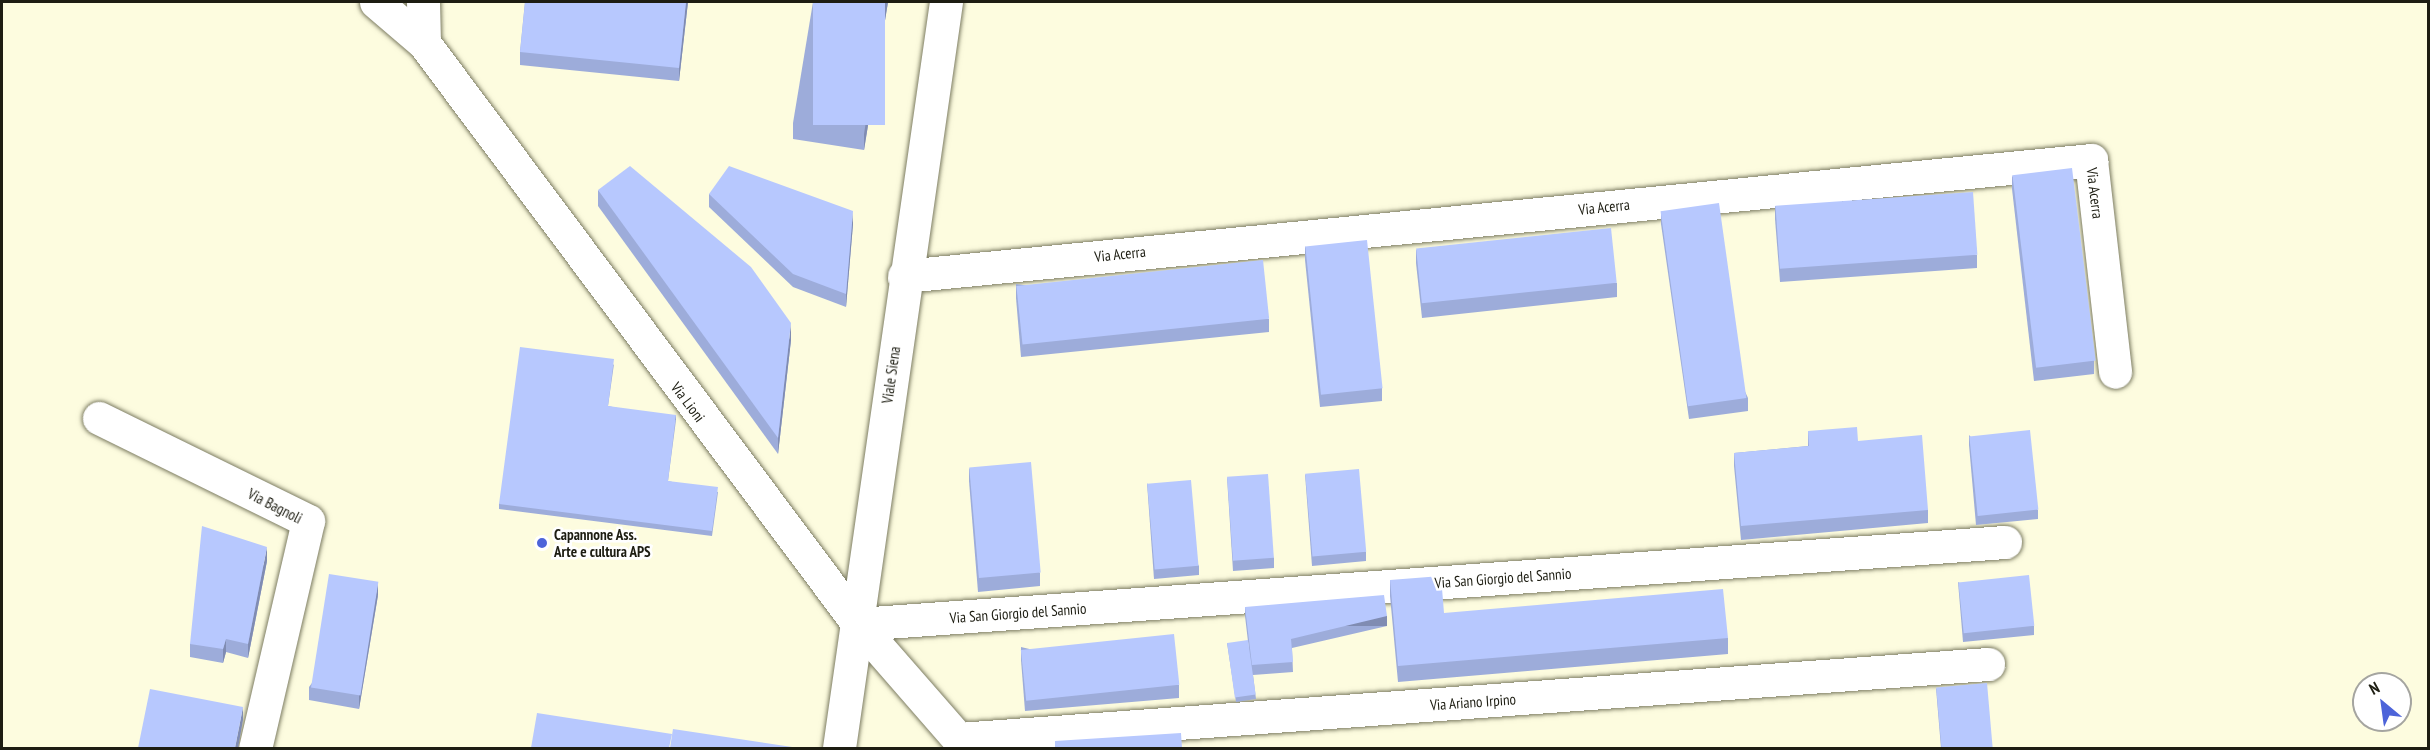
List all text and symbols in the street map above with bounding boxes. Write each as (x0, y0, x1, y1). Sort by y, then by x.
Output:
street label: Via Acerra (2083, 166, 2107, 220)
street label: Via Acerra (1577, 195, 1631, 219)
street label: Via Acerra (1093, 242, 1147, 266)
street label: Viale Siena (878, 345, 904, 405)
street label: Via Lioni (667, 379, 709, 425)
street label: Via Bagnoli (245, 485, 305, 527)
place label: Capannone Ass. Arte e cultura APS (554, 525, 651, 560)
marker: Capannone Ass. Arte e cultura APS (535, 536, 549, 550)
street label: Via San Giorgio del Sannio (1434, 564, 1572, 592)
street label: Via San Giorgio del Sannio (949, 599, 1087, 627)
north arrow (2352, 672, 2412, 732)
text: N (2366, 677, 2383, 699)
street label: Via Ariano Irpino (1429, 690, 1517, 714)

